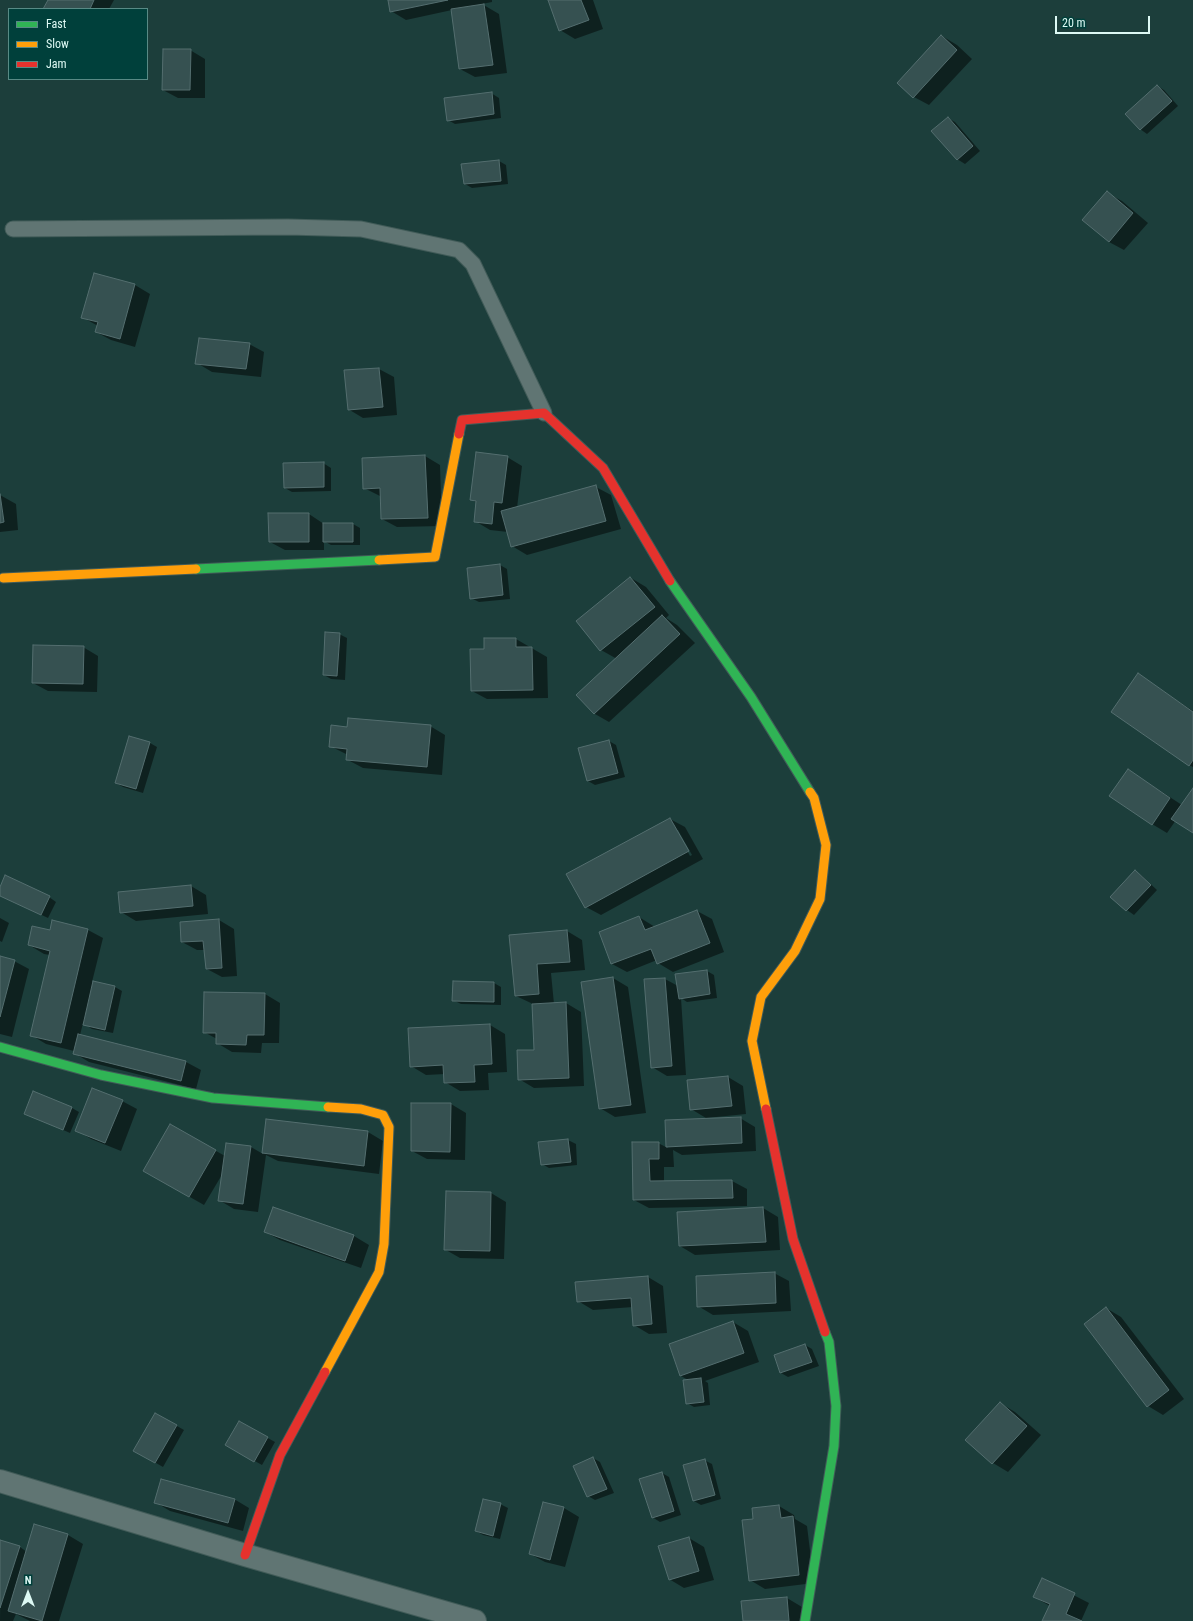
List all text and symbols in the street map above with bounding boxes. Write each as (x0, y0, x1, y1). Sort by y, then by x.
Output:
legend (8, 8, 148, 80)
scale bar (1057, 8, 1152, 34)
text: 20 m (1062, 16, 1086, 30)
text: Fast (46, 17, 66, 31)
text: Slow (46, 37, 69, 51)
text: Jam (46, 57, 67, 71)
north arrow (8, 1573, 48, 1613)
text: N (25, 1574, 31, 1587)

